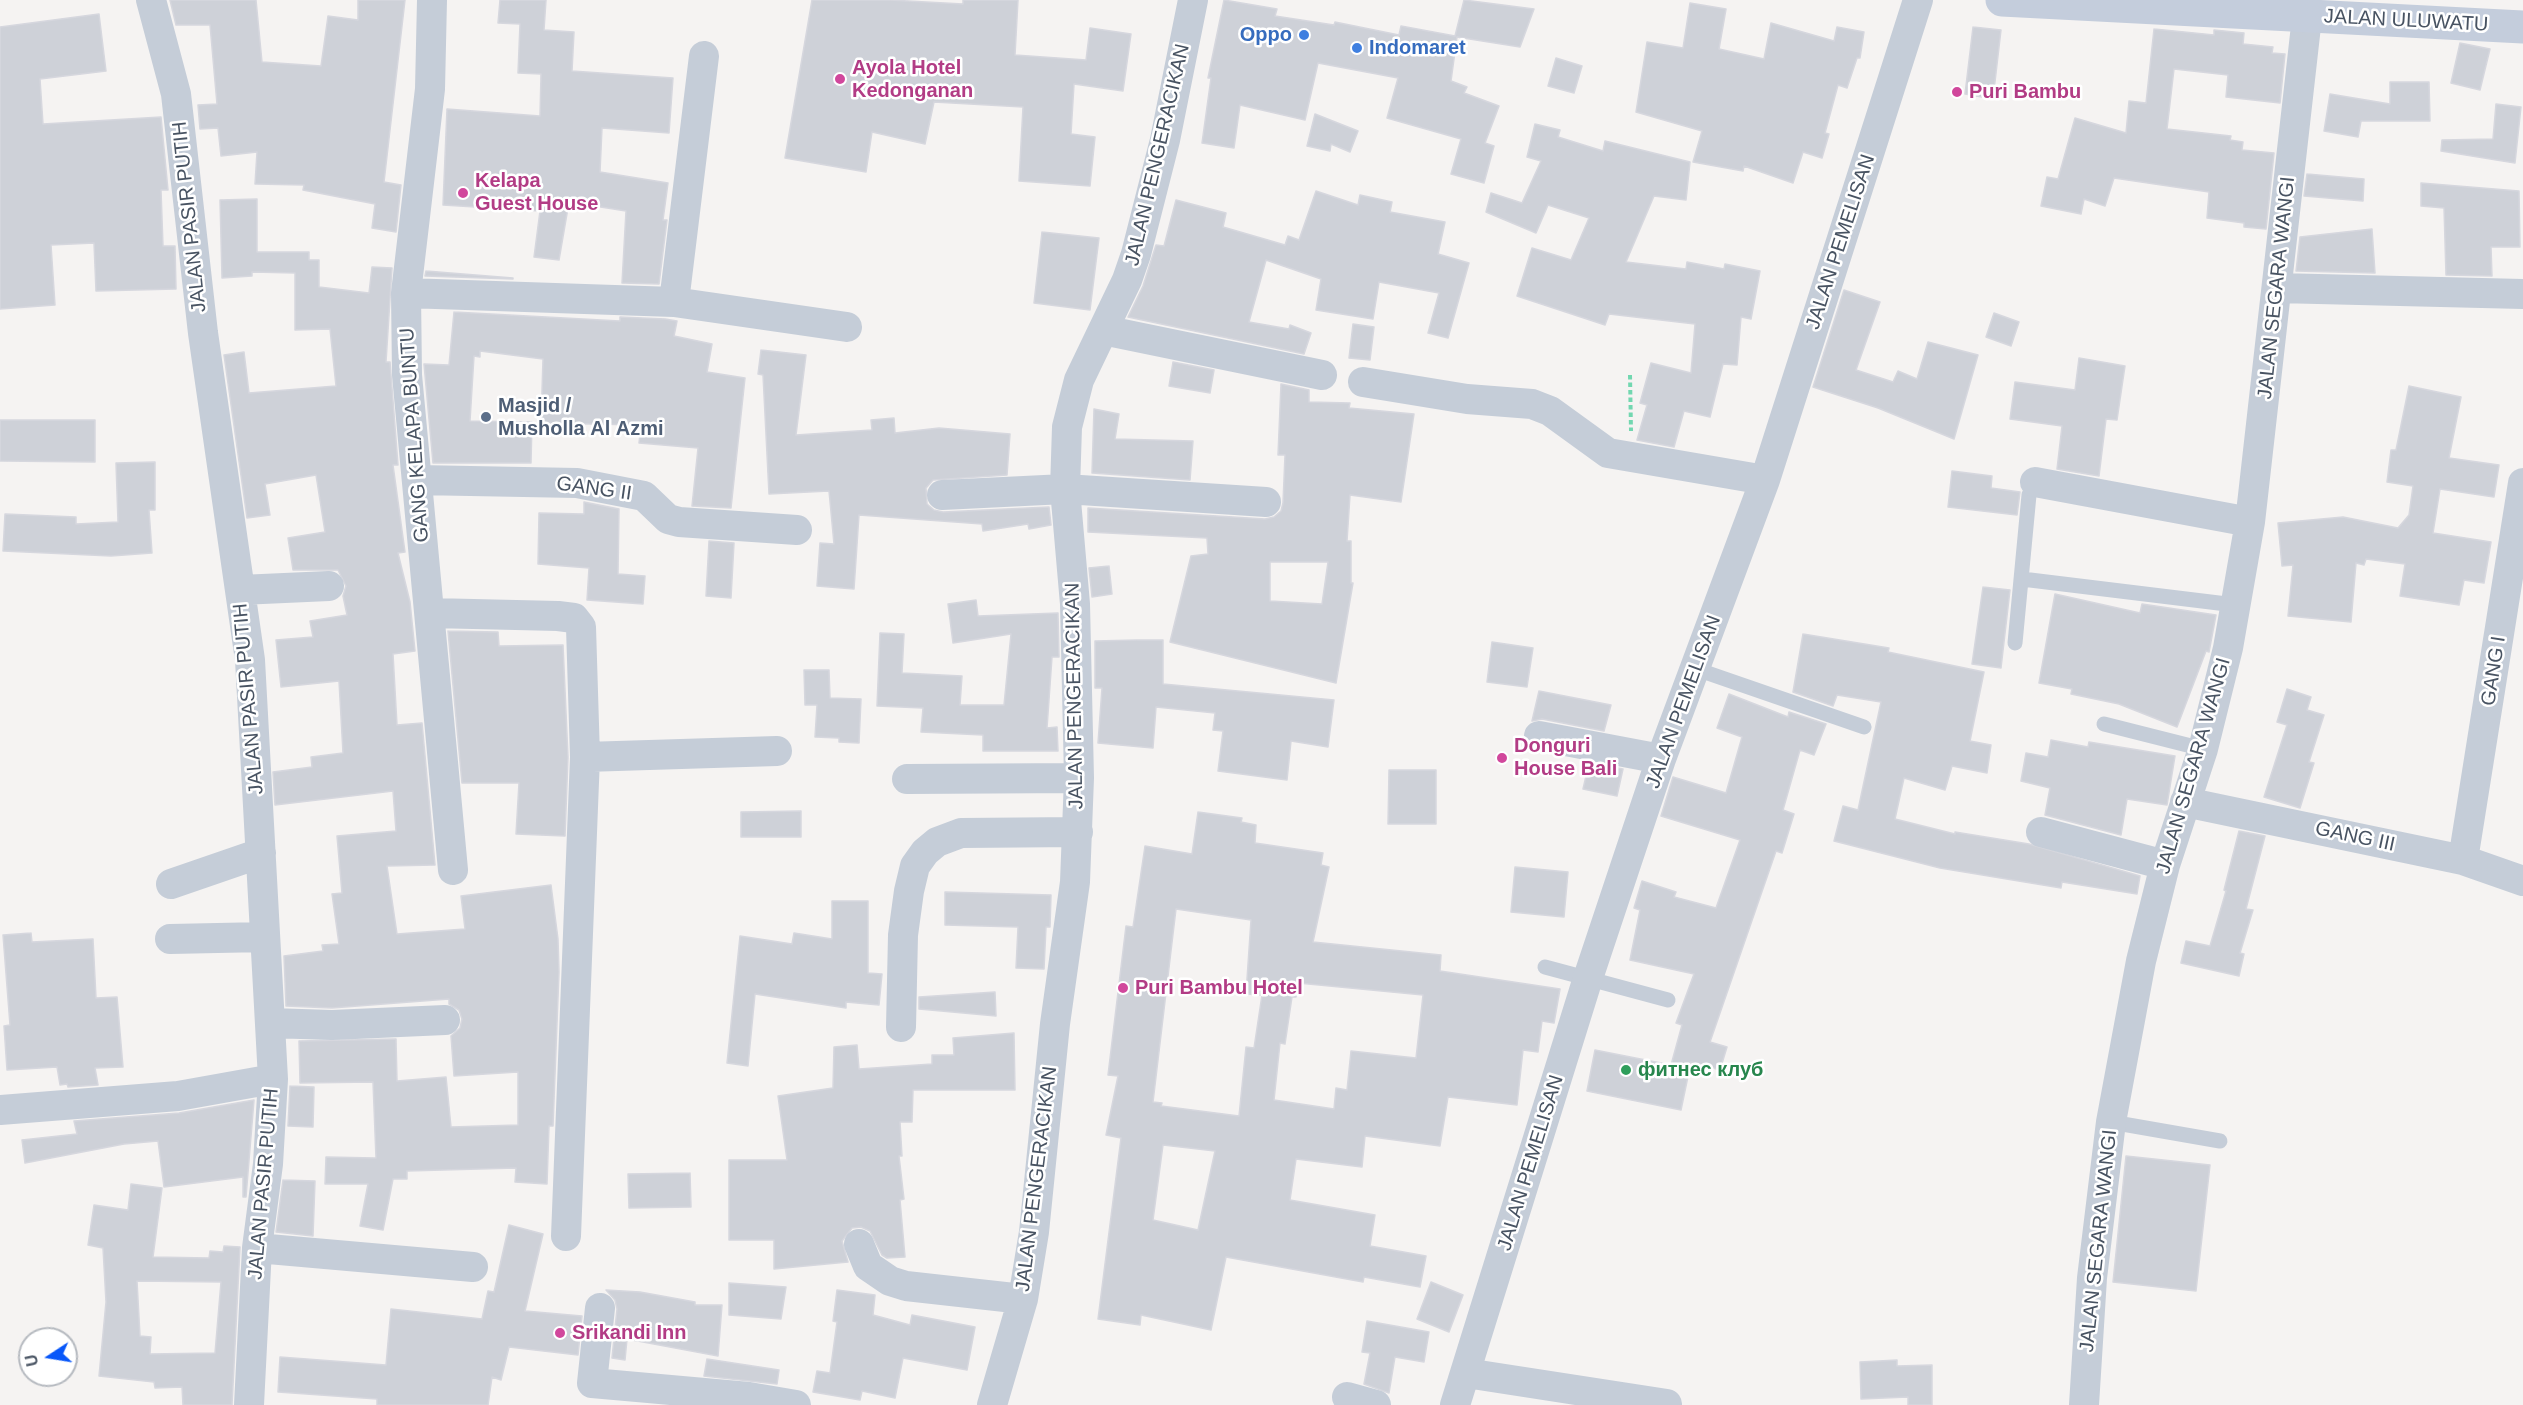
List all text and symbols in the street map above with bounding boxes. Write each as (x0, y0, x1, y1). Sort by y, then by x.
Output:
street label: JALAN ULUWATU (2323, 5, 2489, 37)
place label: Oppo (1240, 23, 1292, 47)
marker: Oppo (1297, 28, 1311, 42)
place label: Indomaret (1369, 36, 1466, 60)
marker: Indomaret (1350, 41, 1364, 55)
street label: JALAN PENGERACIKAN (1121, 42, 1195, 268)
place label: Ayola Hotel Kedonganan (852, 56, 973, 103)
marker: Ayola Hotel Kedonganan (833, 72, 847, 86)
place label: Puri Bambu (1969, 80, 2081, 104)
marker: Puri Bambu (1950, 85, 1964, 99)
street label: JALAN PASIR PUTIH (168, 120, 212, 314)
street label: JALAN PEMELISAN (1801, 152, 1881, 332)
place label: Kelapa Guest House (475, 169, 598, 216)
street label: JALAN SEGARA WANGI (2253, 175, 2301, 401)
marker: Kelapa Guest House (456, 186, 470, 200)
street label: GANG KELAPA BUNTU (396, 327, 434, 543)
place label: Masjid / Musholla Al Azmi (498, 394, 664, 441)
marker: Masjid / Musholla Al Azmi (479, 410, 493, 424)
street label: GANG II (555, 472, 633, 506)
street label: JALAN PENGERACIKAN (1061, 582, 1089, 810)
street label: JALAN PASIR PUTIH (229, 602, 269, 796)
street label: JALAN PEMELISAN (1642, 612, 1726, 792)
street label: GANG I (2477, 635, 2511, 707)
street label: JALAN SEGARA WANGI (2152, 655, 2236, 877)
place label: Donguri House Bali (1514, 734, 1617, 781)
marker: Donguri House Bali (1495, 751, 1509, 765)
street label: GANG III (2313, 817, 2397, 857)
place label: Puri Bambu Hotel (1135, 976, 1303, 1000)
marker: Puri Bambu Hotel (1116, 981, 1130, 995)
place label: фитнес клуб (1638, 1058, 1763, 1082)
marker: фитнес клуб (1619, 1063, 1633, 1077)
street label: JALAN PENGERACIKAN (1011, 1065, 1063, 1293)
street label: JALAN PEMELISAN (1493, 1072, 1569, 1254)
street label: JALAN PASIR PUTIH (244, 1087, 284, 1281)
street label: JALAN SEGARA WANGI (2075, 1128, 2123, 1354)
place label: Srikandi Inn (572, 1321, 686, 1345)
marker: Srikandi Inn (553, 1326, 567, 1340)
north arrow (18, 1327, 78, 1387)
text: U (22, 1353, 41, 1368)

